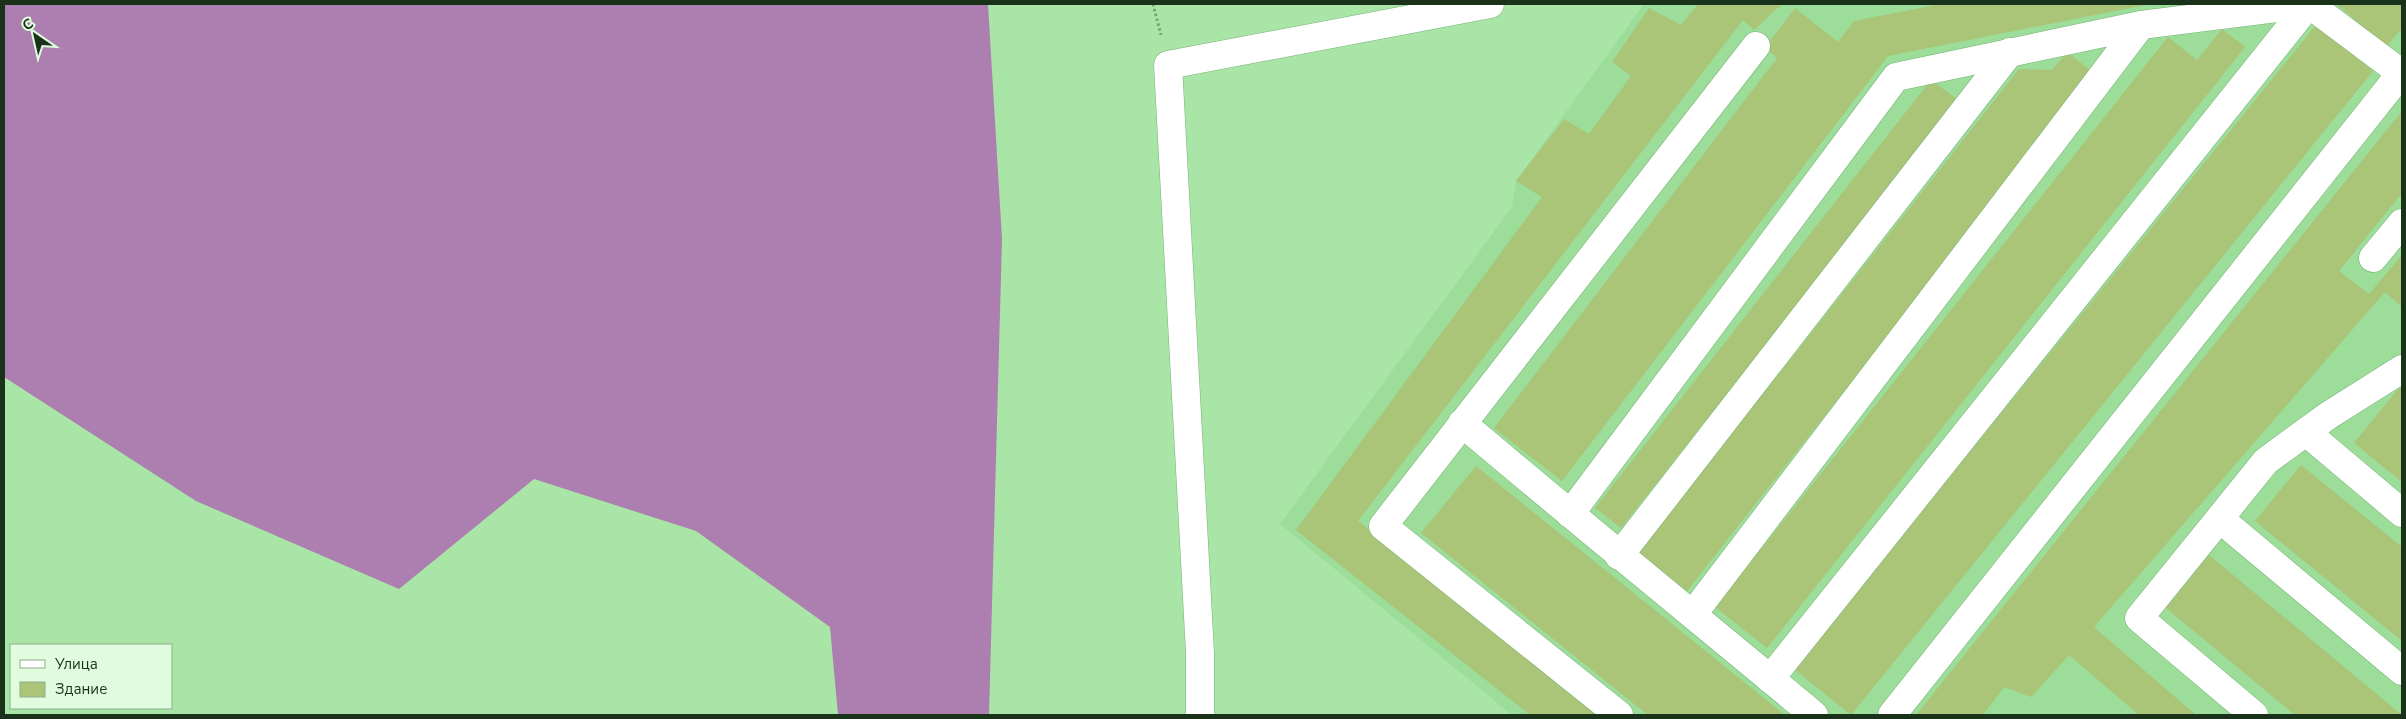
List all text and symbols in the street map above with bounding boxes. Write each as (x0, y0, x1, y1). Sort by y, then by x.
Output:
north arrow (10, 10, 60, 60)
text: С (19, 14, 38, 35)
legend (10, 644, 172, 709)
text: Улица (54, 654, 98, 674)
text: Здание (55, 679, 107, 699)

